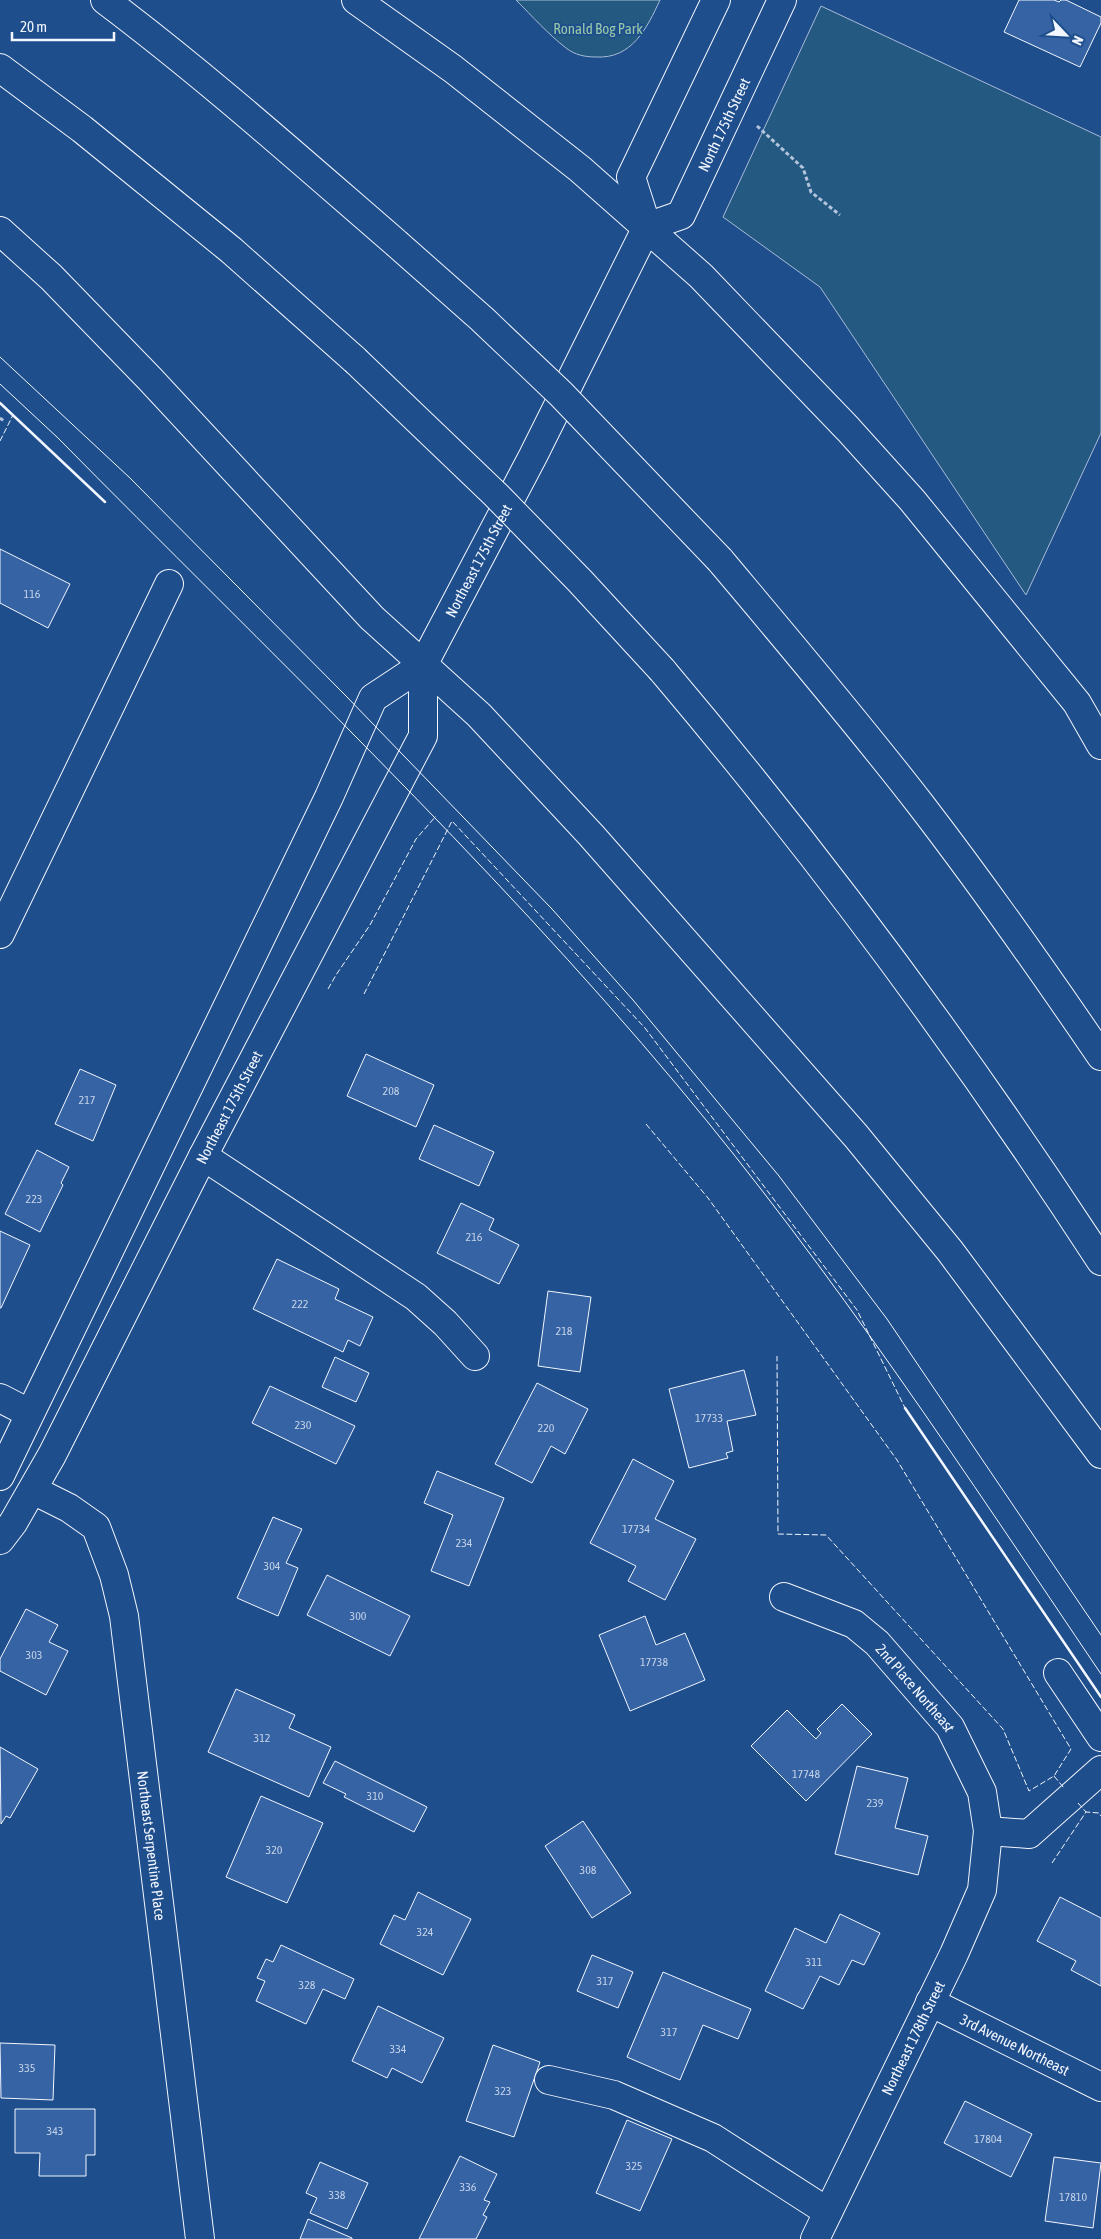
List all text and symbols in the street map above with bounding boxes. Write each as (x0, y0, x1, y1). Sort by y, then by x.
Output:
scale bar (12, 10, 115, 42)
north arrow (1041, 10, 1091, 60)
text: 20 m (20, 18, 47, 35)
park label: Ronald Bog Park (553, 20, 643, 37)
text: N (1069, 33, 1087, 48)
street label: North 175th Street (694, 75, 753, 174)
street label: Northeast 175th Street (441, 501, 515, 620)
house number: 116 (24, 587, 41, 601)
street label: Northeast 175th Street (192, 1048, 265, 1166)
house number: 208 (383, 1084, 400, 1098)
house number: 217 (79, 1093, 96, 1107)
house number: 223 (26, 1192, 42, 1206)
house number: 216 (466, 1230, 483, 1244)
house number: 222 (292, 1297, 308, 1311)
house number: 218 (556, 1324, 573, 1338)
house number: 17733 (695, 1411, 723, 1425)
house number: 230 (295, 1418, 312, 1432)
house number: 220 (538, 1421, 555, 1435)
house number: 17734 (622, 1522, 650, 1536)
house number: 234 (456, 1536, 473, 1550)
house number: 304 (264, 1559, 281, 1573)
house number: 300 (350, 1609, 367, 1623)
street label: 2nd Place Northeast (873, 1640, 959, 1734)
house number: 303 (26, 1648, 42, 1662)
house number: 17738 (640, 1655, 668, 1669)
house number: 312 (254, 1731, 270, 1745)
house number: 17748 (792, 1767, 820, 1781)
street label: Northeast Serpentine Place (134, 1770, 170, 1922)
house number: 310 (367, 1789, 384, 1803)
house number: 239 (867, 1796, 884, 1810)
house number: 320 (266, 1843, 283, 1857)
house number: 308 (580, 1863, 597, 1877)
house number: 324 (417, 1925, 434, 1939)
house number: 311 (806, 1955, 823, 1969)
house number: 317 (597, 1974, 614, 1988)
house number: 328 (299, 1978, 316, 1992)
street label: Northeast 178th Street (878, 1978, 948, 2098)
street label: 3rd Avenue Northeast (958, 2010, 1072, 2079)
house number: 317 (661, 2025, 678, 2039)
house number: 334 (390, 2042, 407, 2056)
house number: 335 (19, 2061, 35, 2075)
house number: 323 (495, 2084, 511, 2098)
house number: 343 (47, 2124, 63, 2138)
house number: 17804 (974, 2132, 1002, 2146)
house number: 325 (626, 2159, 642, 2173)
house number: 336 (460, 2180, 477, 2194)
house number: 338 (329, 2188, 346, 2202)
house number: 17810 (1059, 2190, 1087, 2204)

